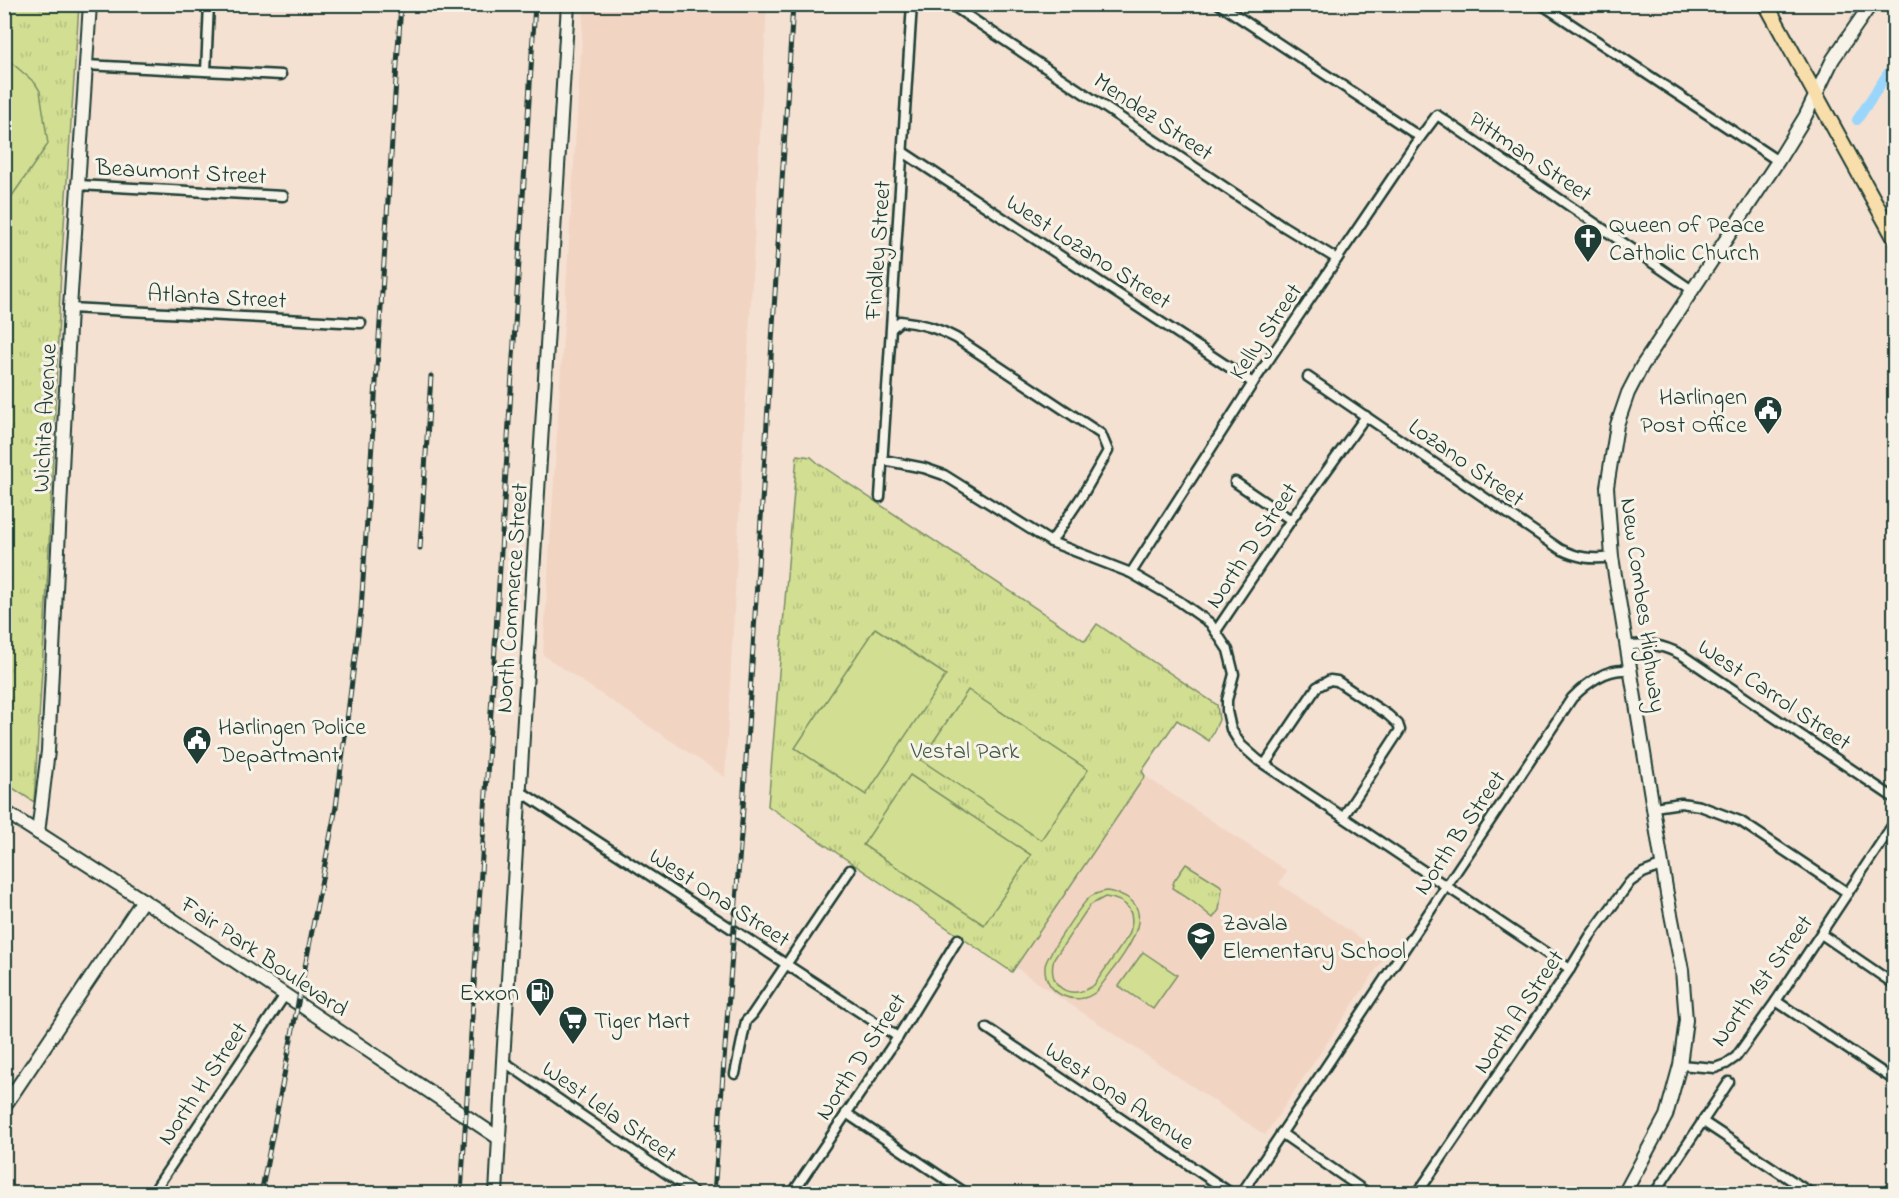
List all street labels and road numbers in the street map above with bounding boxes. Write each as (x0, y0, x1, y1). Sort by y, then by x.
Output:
street label: Mendez Street (1086, 65, 1220, 171)
street label: Pittman Street (1461, 104, 1599, 213)
street label: Beaumont Street (94, 151, 267, 195)
street label: Findley Street (857, 179, 903, 322)
street label: West Lozano Street (998, 186, 1177, 320)
street label: Atlanta Street (146, 277, 287, 320)
street label: Kelly Street (1222, 277, 1313, 388)
street label: Wichita Avenue (25, 342, 68, 494)
street label: Lozano Street (1400, 411, 1531, 517)
street label: North D Street (1198, 476, 1308, 617)
street label: North Commerce Street (488, 482, 539, 714)
street label: New Combes Highway (1608, 496, 1674, 715)
street label: West Carrol Street (1690, 632, 1858, 761)
street label: North B Street (1406, 764, 1516, 903)
street label: West Ona Street (641, 840, 796, 958)
street label: Fair Park Boulevard (172, 888, 355, 1028)
street label: North 1st Street (1703, 908, 1823, 1055)
street label: North A Street (1466, 943, 1575, 1081)
street label: North D Street (808, 987, 916, 1128)
street label: North H Street (150, 1016, 258, 1153)
street label: West Ona Avenue (1037, 1034, 1201, 1160)
street label: West Lela Street (534, 1053, 684, 1173)

